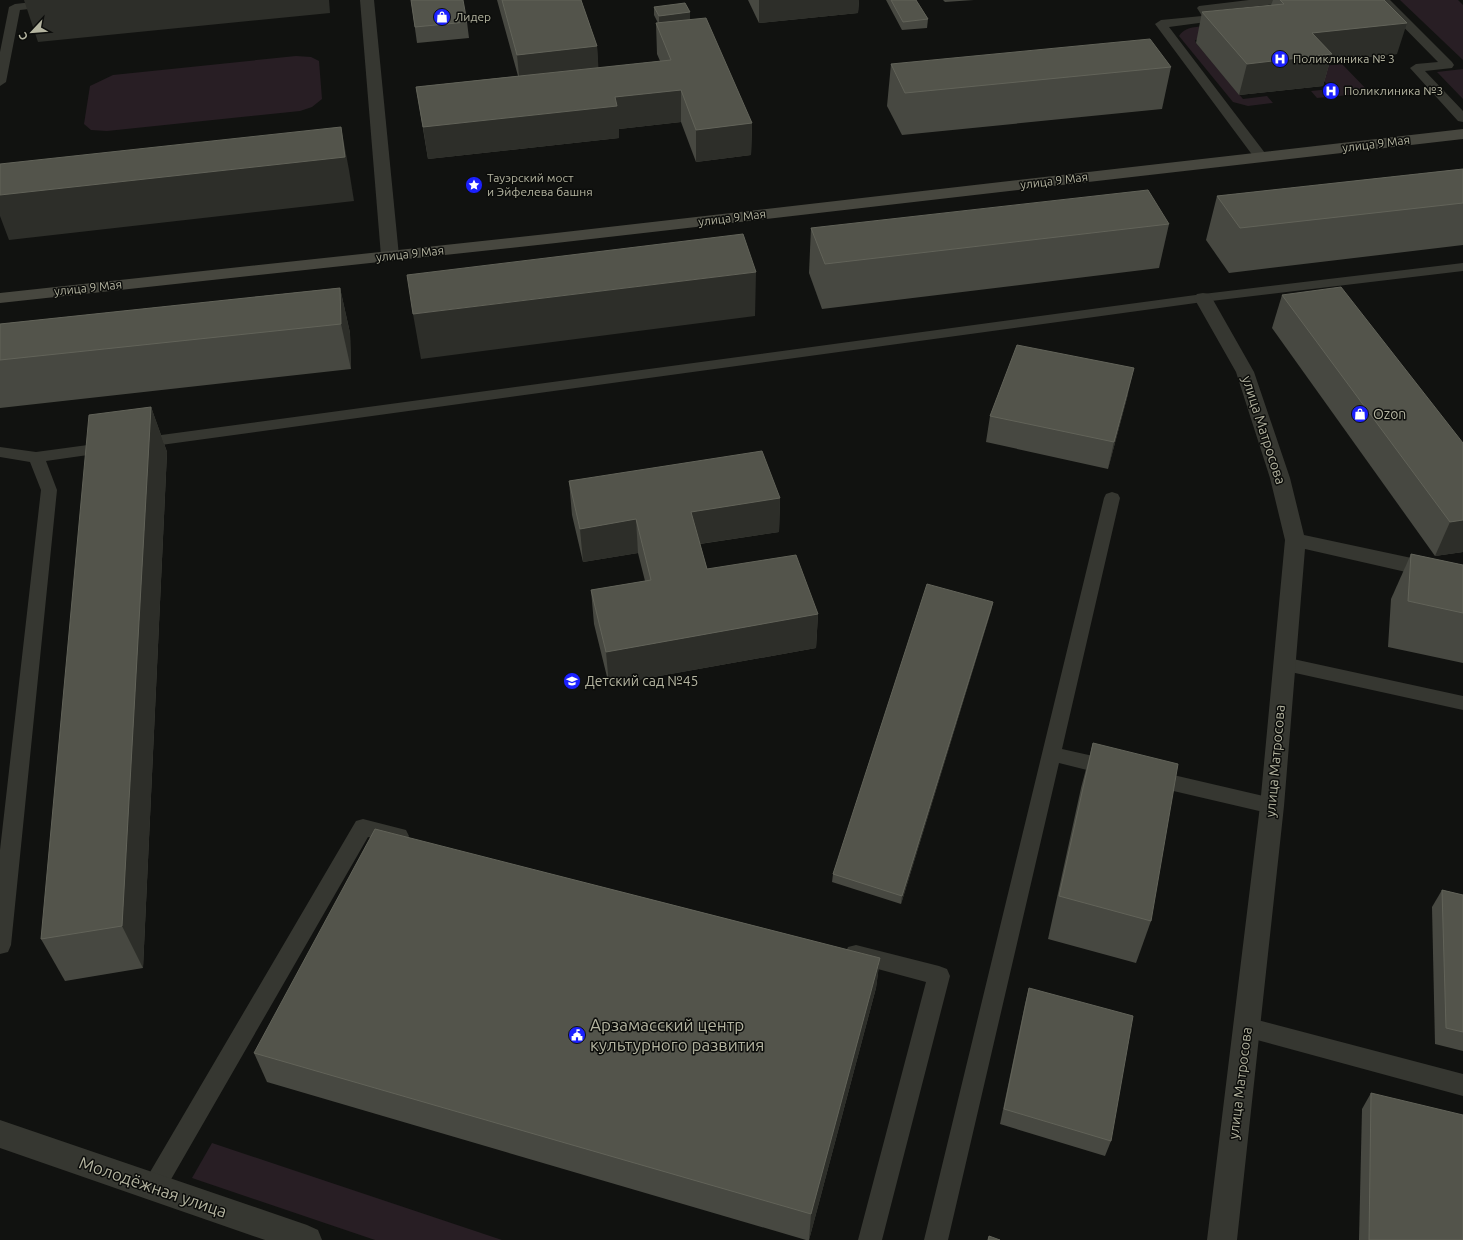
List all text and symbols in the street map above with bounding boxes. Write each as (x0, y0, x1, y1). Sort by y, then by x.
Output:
shop icon: Лидер (432, 7, 452, 27)
place label: Лидер (455, 10, 491, 23)
north arrow (12, 12, 52, 52)
text: С (16, 31, 30, 42)
hospital icon: Поликлиника № 3 (1270, 49, 1290, 69)
place label: Поликлиника № 3 (1293, 52, 1395, 65)
hospital icon: Поликлиника №3 (1321, 81, 1341, 101)
place label: Поликлиника №3 (1344, 84, 1443, 97)
street label: улица 9 Мая (1341, 133, 1411, 154)
street label: улица 9 Мая (1019, 170, 1089, 191)
place label: Тауэрский мост и Эйфелева башня (487, 171, 593, 198)
place icon: Тауэрский мост и Эйфелева башня (464, 175, 484, 195)
street label: улица 9 Мая (697, 207, 767, 228)
street label: улица 9 Мая (375, 243, 445, 264)
street label: улица 9 Мая (53, 277, 123, 298)
street label: улица Матросова (1239, 374, 1289, 486)
shop icon: Ozon (1350, 404, 1370, 424)
place label: Ozon (1373, 406, 1406, 422)
school or university icon: Детский сад №45 (562, 671, 582, 691)
place label: Детский сад №45 (585, 673, 699, 689)
street label: улица Матросова (1262, 704, 1288, 818)
place label: Арзамасский центр культурного развития (590, 1015, 765, 1054)
public building icon: Арзамасский центр культурного развития (567, 1025, 587, 1045)
street label: улица Матросова (1225, 1026, 1255, 1140)
street label: Молодёжная улица (77, 1152, 229, 1221)

